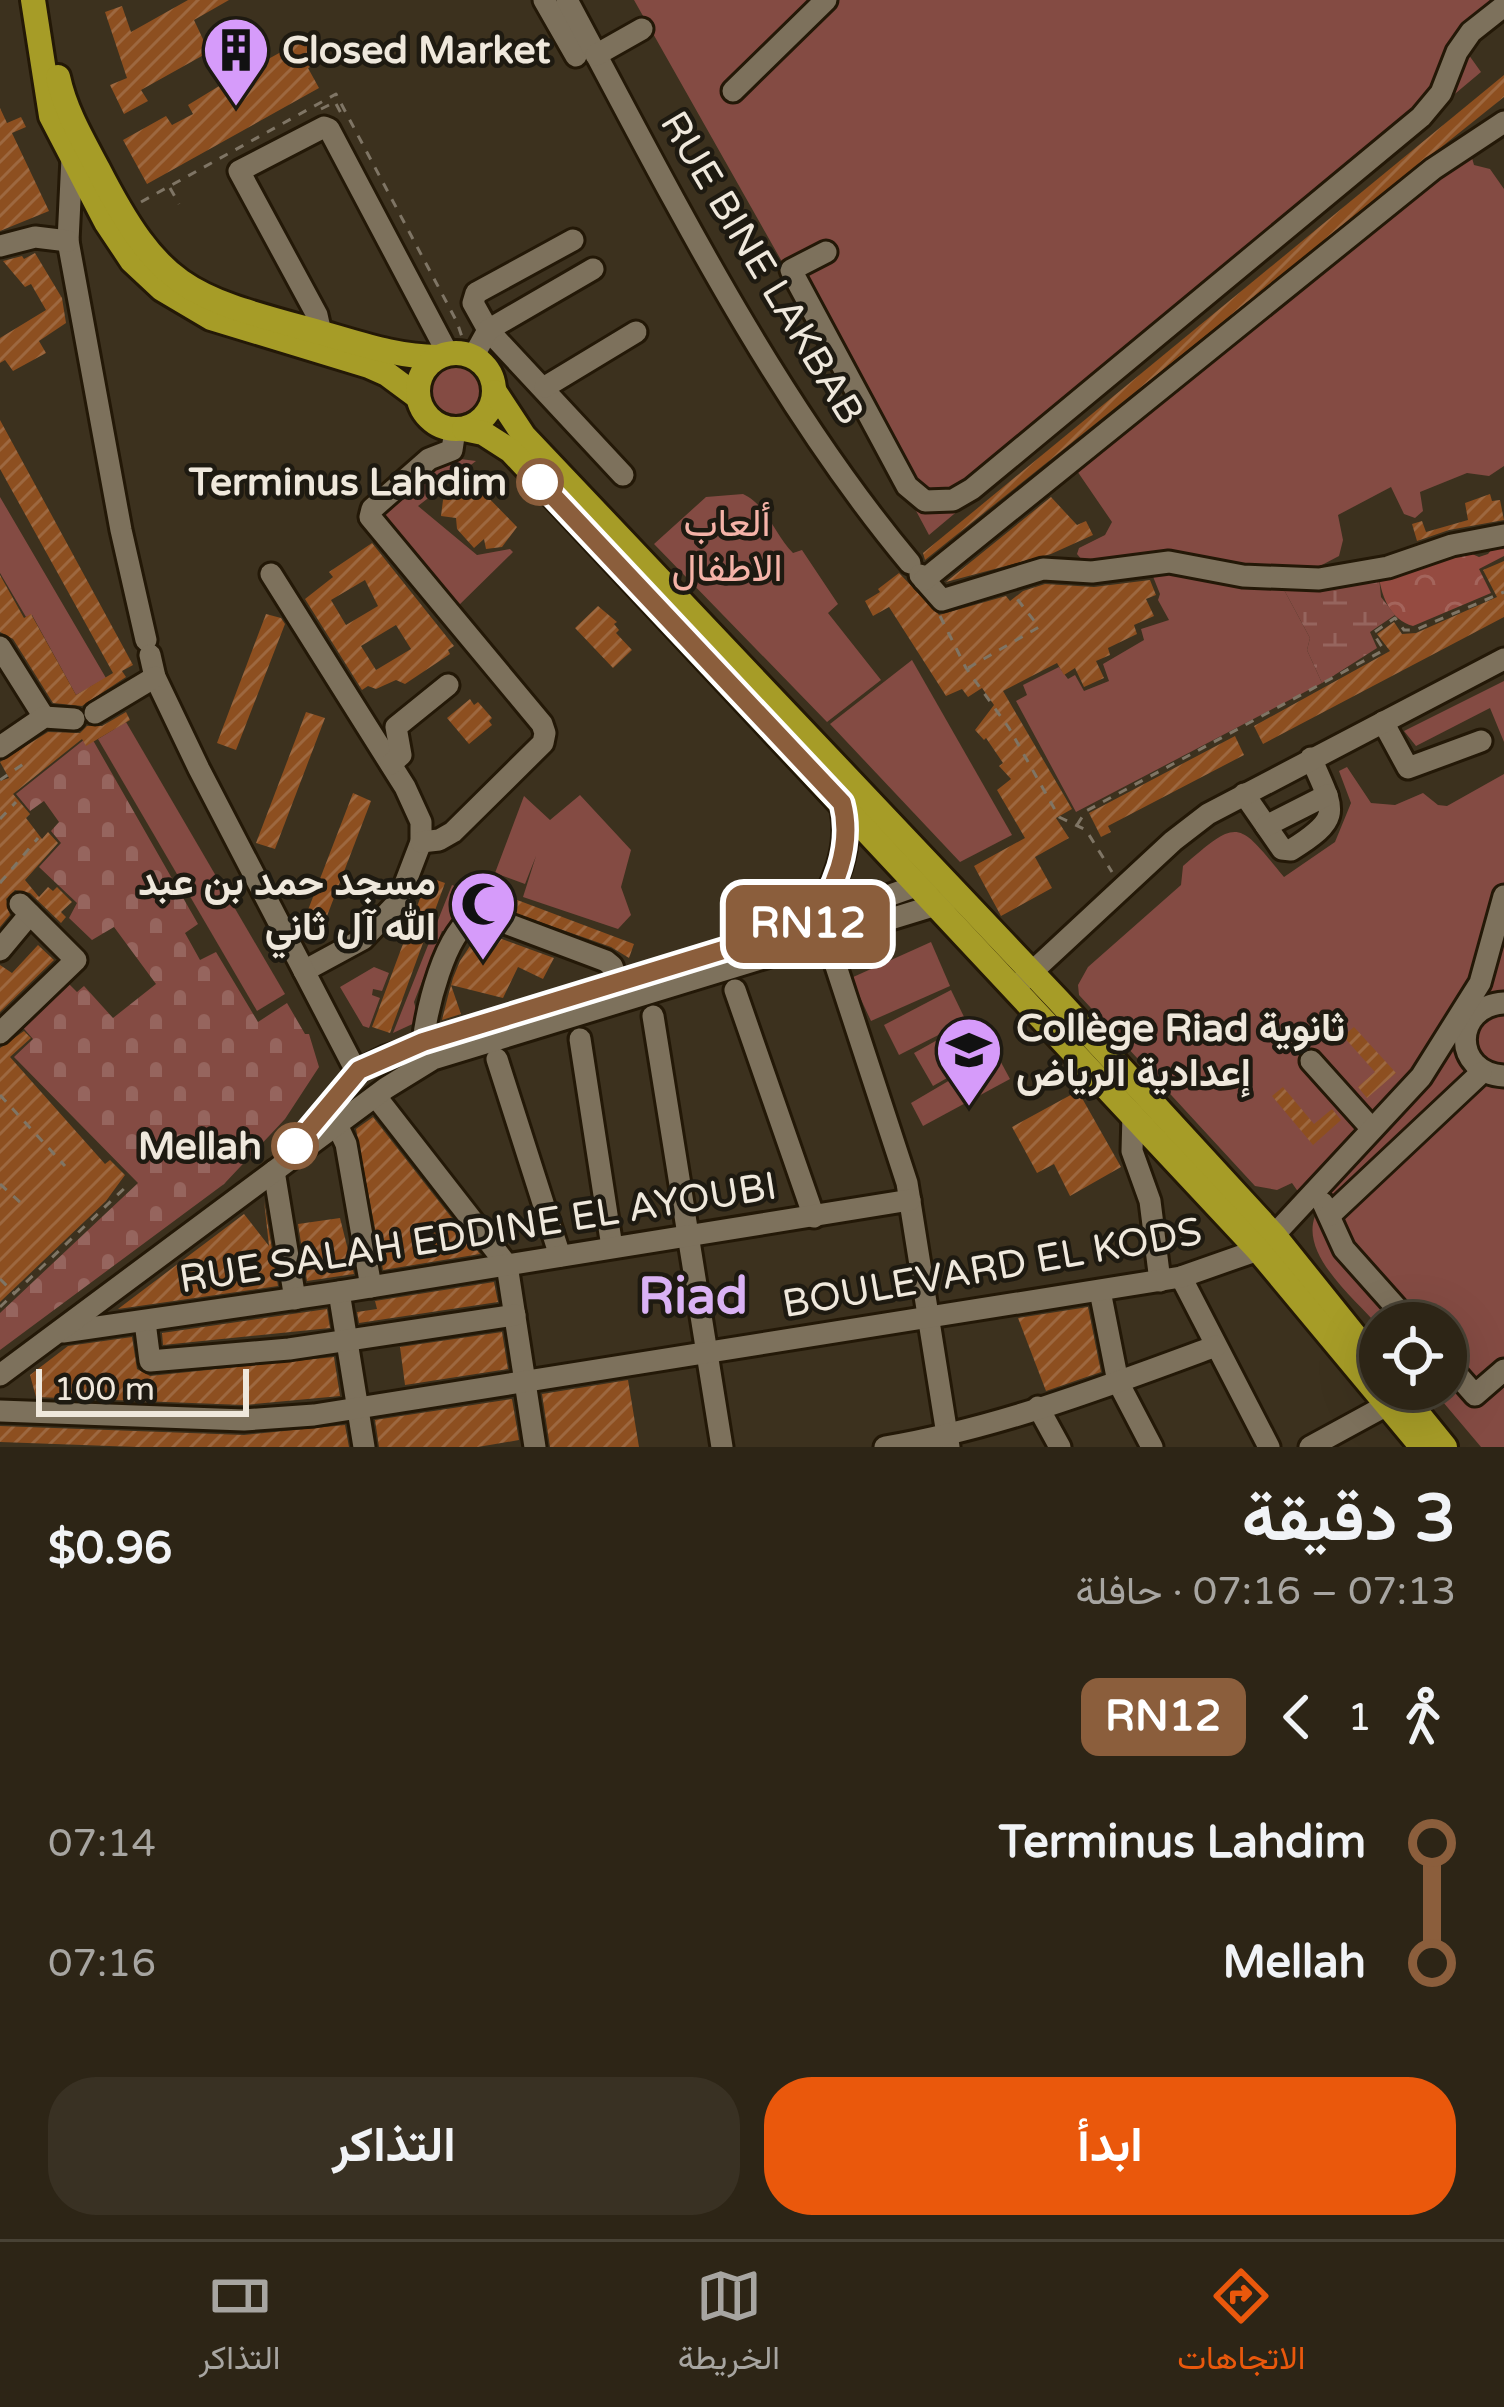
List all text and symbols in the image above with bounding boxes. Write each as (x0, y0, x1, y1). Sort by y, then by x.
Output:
building icon: Closed Market (201, 15, 271, 109)
place label: Closed Market (282, 27, 551, 74)
street label: RUE BINE LAKBAB (650, 103, 874, 433)
place label: Terminus Lahdim (188, 459, 507, 506)
marker: Terminus Lahdim (518, 460, 562, 504)
park label: ألعاب الاطفال (671, 500, 783, 592)
place label: مسجد حمد بن عبد الله آل ثاني (138, 859, 436, 959)
mosque icon: مسجد حمد بن عبد الله آل ثاني (448, 869, 518, 963)
line badge: RN12 (724, 885, 892, 963)
text: RN12 (750, 898, 866, 949)
place label: Collège Riad ثانوية إعدادية الرياض (1016, 1005, 1345, 1098)
school or university icon: Collège Riad ثانوية إعدادية الرياض (934, 1015, 1004, 1109)
place label: Mellah (138, 1123, 262, 1170)
marker: Mellah (273, 1124, 317, 1168)
street label: RUE SALAH EDDINE EL AYOUBI (176, 1163, 780, 1303)
street label: BOULEVARD EL KODS (779, 1208, 1205, 1328)
district label: Riad (638, 1266, 748, 1328)
map controls (1359, 1302, 1467, 1410)
button: locate (1359, 1302, 1467, 1410)
scale bar (36, 1363, 249, 1416)
text: 100 m (54, 1370, 155, 1409)
text: 3 دقيقة (1242, 1479, 1456, 1559)
text: $0.96 (48, 1522, 172, 1576)
text: 07:13 – 07:16 · حافلة (1076, 1568, 1456, 1615)
icon: back (1264, 1684, 1330, 1750)
icon: walk (1390, 1684, 1456, 1750)
text: RN12 (1105, 1691, 1222, 1742)
text: 1 (1348, 1694, 1372, 1741)
text: Terminus Lahdim (999, 1816, 1366, 1870)
text: 07:14 (48, 1820, 156, 1867)
text: Mellah (1223, 1936, 1366, 1990)
text: 07:16 (48, 1940, 156, 1987)
button: التذاكر (48, 2077, 740, 2215)
button: ابدأ (764, 2077, 1456, 2215)
tab: التذاكر (199, 2263, 280, 2387)
tab: الخريطة (678, 2263, 780, 2387)
tab: الاتجاهات (1177, 2263, 1305, 2387)

